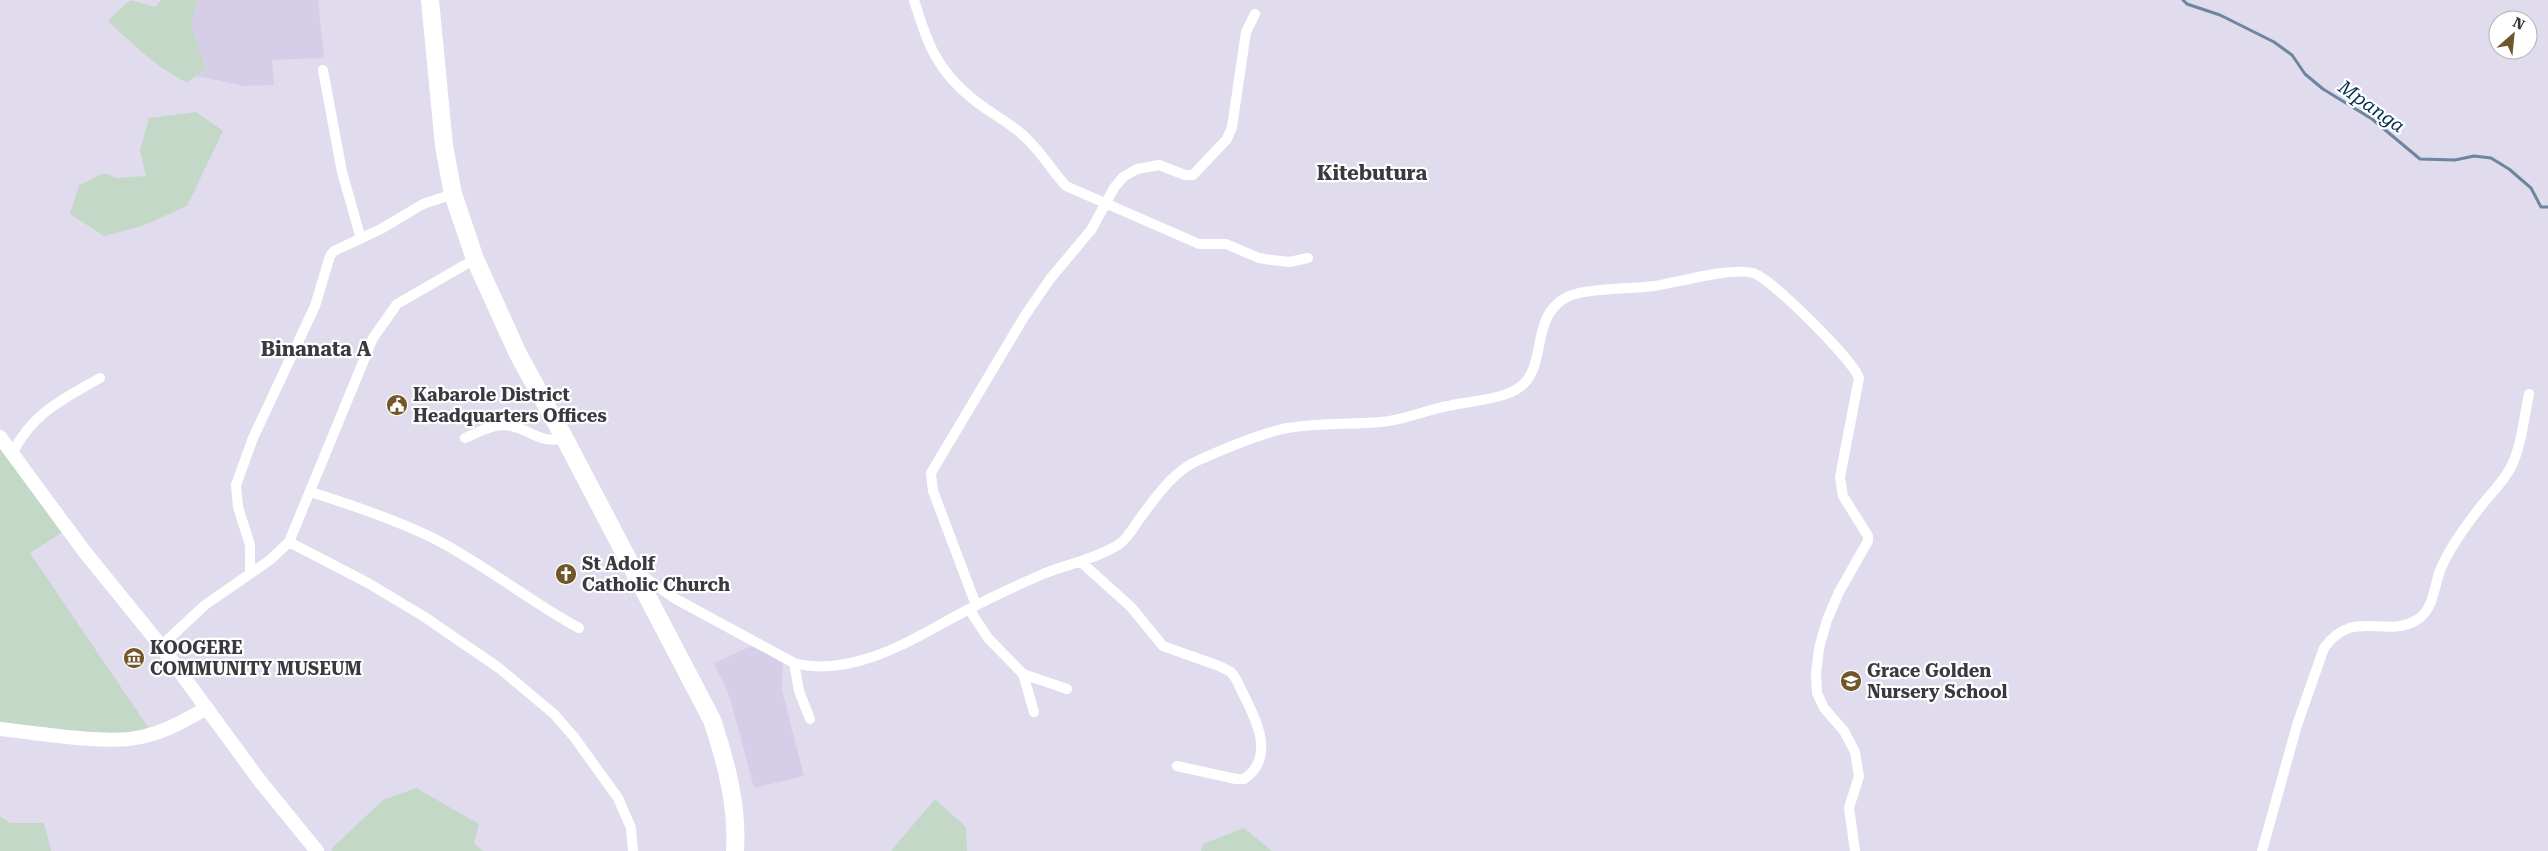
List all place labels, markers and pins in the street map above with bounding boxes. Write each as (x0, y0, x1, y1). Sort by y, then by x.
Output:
place label: Kabarole District Headquarters Offices (413, 384, 607, 426)
public building icon: Kabarole District Headquarters Offices (385, 393, 409, 417)
place label: St Adolf Catholic Church (582, 553, 730, 595)
church icon: St Adolf Catholic Church (554, 562, 578, 586)
place label: KOOGERE COMMUNITY MUSEUM (150, 637, 362, 679)
museum icon: KOOGERE COMMUNITY MUSEUM (122, 646, 146, 670)
place label: Grace Golden Nursery School (1867, 660, 2008, 702)
school or university icon: Grace Golden Nursery School (1839, 669, 1863, 693)

